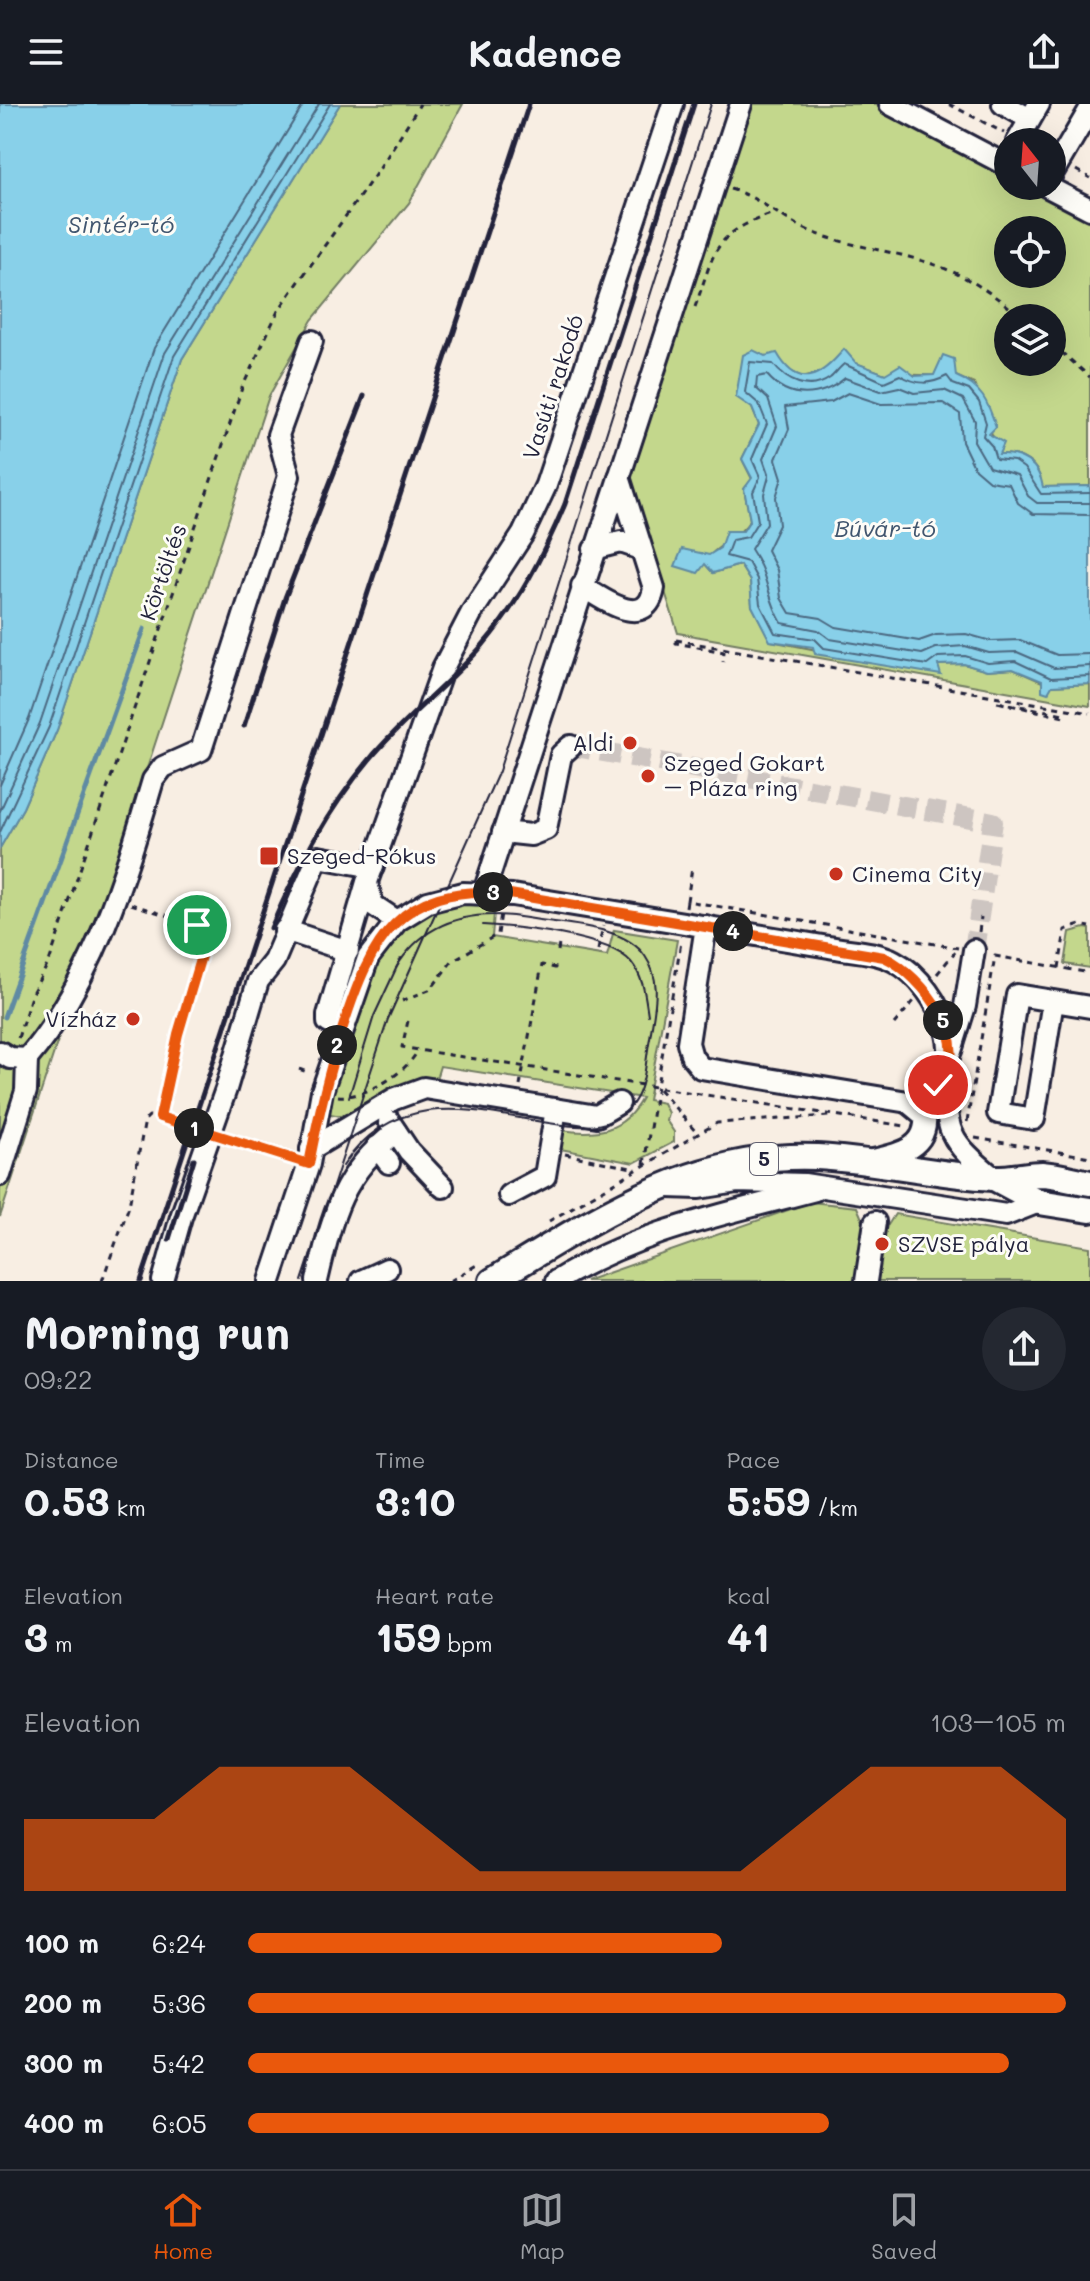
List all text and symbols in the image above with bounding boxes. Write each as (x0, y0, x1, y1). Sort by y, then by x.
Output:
text: Kadence (468, 29, 622, 76)
icon: menu (24, 30, 68, 74)
icon: share (1022, 30, 1066, 74)
north arrow (994, 128, 1066, 200)
map controls (994, 128, 1066, 376)
water label: Sintér-tó (68, 208, 174, 239)
button: locate (994, 216, 1066, 288)
button: layers (994, 304, 1066, 376)
street label: Vasúti rakodó (515, 311, 590, 463)
water label: Búvár-tó (834, 512, 936, 543)
street label: Körtöltés (133, 520, 193, 624)
place label: Aldi (573, 728, 614, 757)
marker: Aldi (621, 734, 639, 752)
place label: Szeged Gokart – Pláza ring (664, 748, 825, 802)
marker: Szeged Gokart – Pláza ring (639, 767, 657, 785)
place label: Szeged-Rókus (287, 841, 436, 870)
marker: Szeged-Rókus (258, 845, 280, 867)
place label: Cinema City (852, 859, 982, 888)
marker: Cinema City (827, 865, 845, 883)
pin: 3 (473, 872, 513, 912)
text: 3 (486, 877, 500, 906)
pin (163, 891, 231, 959)
icon: arrive (175, 903, 219, 947)
pin: 4 (713, 911, 753, 951)
text: 4 (726, 916, 740, 945)
pin: 5 (923, 1000, 963, 1040)
place label: Vízház (45, 1004, 117, 1033)
text: 5 (937, 1005, 949, 1034)
marker: Vízház (124, 1010, 142, 1028)
pin: 2 (317, 1025, 357, 1065)
text: 2 (331, 1030, 343, 1059)
pin (904, 1051, 972, 1119)
icon: check (916, 1063, 960, 1107)
pin: 1 (174, 1108, 214, 1148)
text: 1 (189, 1113, 199, 1142)
road number: 5 (750, 1143, 778, 1175)
place label: SZVSE pálya (898, 1229, 1029, 1258)
marker: SZVSE pálya (873, 1235, 891, 1253)
text: Morning run (24, 1303, 290, 1360)
button: share (982, 1307, 1066, 1391)
text: 09:22 (24, 1362, 92, 1396)
text: Distance (24, 1445, 119, 1474)
text: Time (375, 1445, 425, 1474)
text: Pace (727, 1445, 780, 1474)
text: 0.53 (24, 1474, 109, 1526)
text: 3:10 (375, 1474, 455, 1526)
text: 5:59 (727, 1474, 810, 1526)
text: km (109, 1493, 146, 1522)
text: /km (810, 1493, 858, 1522)
text: Elevation (24, 1581, 123, 1610)
text: Heart rate (375, 1581, 494, 1610)
text: kcal (727, 1581, 771, 1610)
text: 3 (24, 1610, 48, 1662)
text: 159 (375, 1610, 440, 1662)
text: 41 (727, 1610, 770, 1662)
text: m (48, 1629, 73, 1658)
text: bpm (440, 1629, 493, 1658)
text: Elevation (24, 1705, 141, 1739)
text: 103–105 m (930, 1705, 1066, 1739)
text: 100 m (24, 1926, 99, 1960)
text: 6:24 (152, 1926, 206, 1960)
text: 200 m (24, 1986, 102, 2020)
text: 5:36 (152, 1986, 206, 2020)
text: 300 m (24, 2046, 103, 2080)
text: 5:42 (152, 2046, 205, 2080)
text: 400 m (24, 2106, 104, 2140)
text: 6:05 (152, 2106, 207, 2140)
tab: Home (153, 2188, 213, 2265)
tab: Map (520, 2188, 565, 2265)
tab: Saved (871, 2188, 937, 2265)

